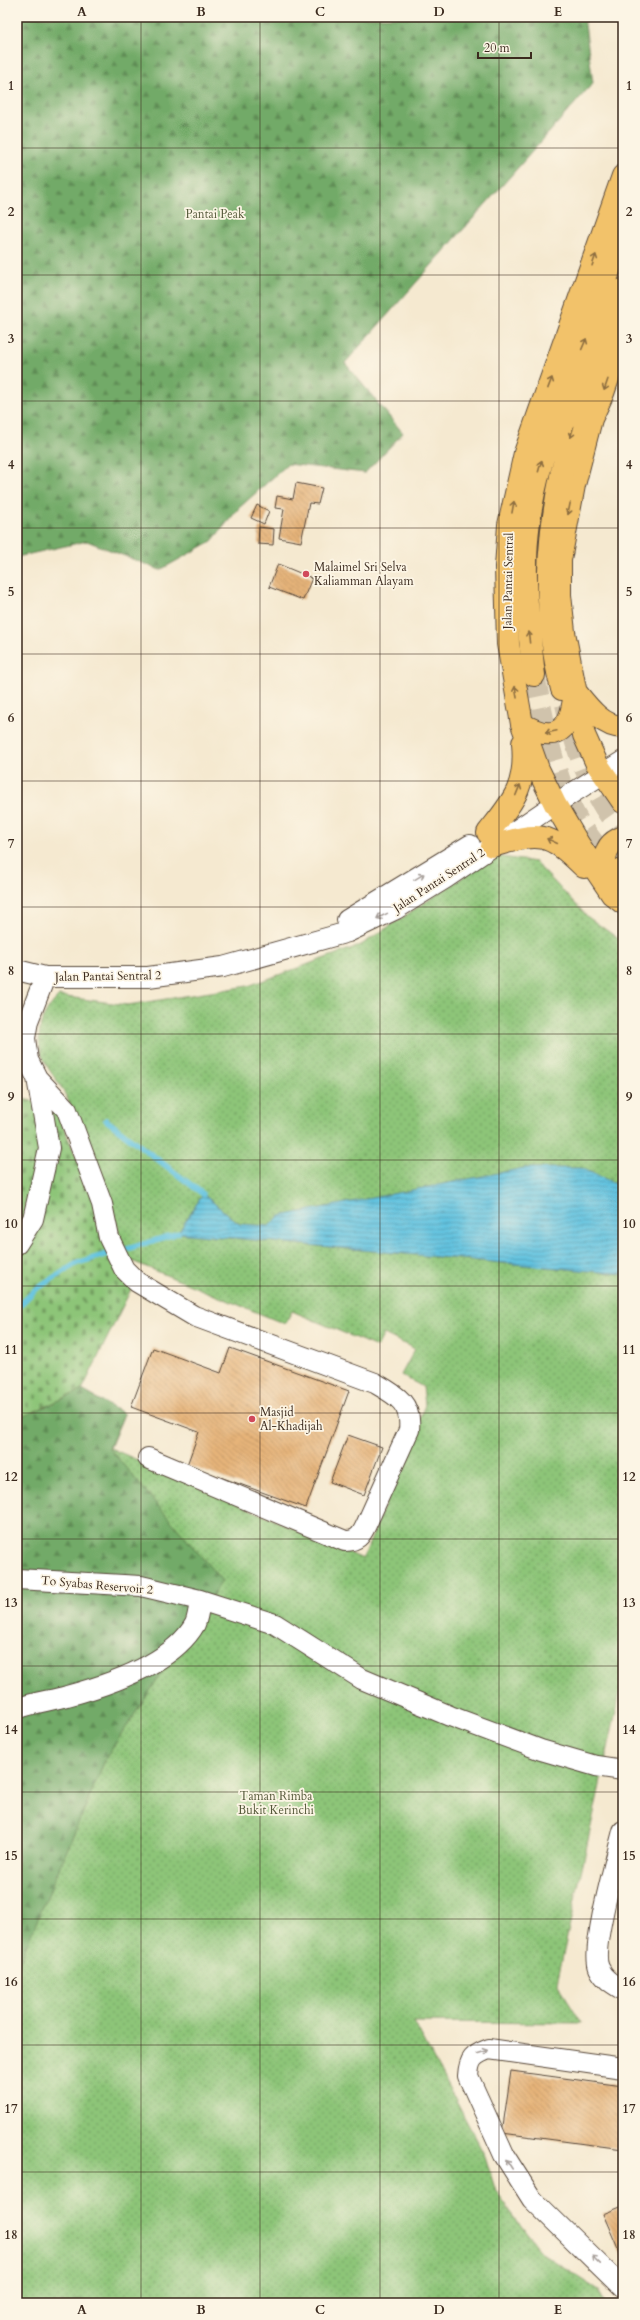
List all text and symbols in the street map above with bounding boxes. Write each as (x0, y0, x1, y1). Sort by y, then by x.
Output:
text: A (77, 3, 87, 21)
text: B (196, 3, 206, 21)
text: C (315, 3, 325, 21)
text: D (433, 3, 445, 21)
text: E (554, 3, 562, 21)
scale bar (478, 34, 531, 60)
text: 20 m (484, 40, 511, 56)
text: 1 (8, 77, 14, 95)
text: 1 (626, 77, 632, 95)
text: 2 (8, 203, 15, 221)
text: 2 (626, 203, 633, 221)
park label: Pantai Peak (186, 206, 245, 222)
one-way arrow (591, 255, 599, 267)
text: 3 (8, 330, 15, 348)
text: 3 (626, 330, 633, 348)
one-way arrow (580, 338, 588, 350)
one-way arrow (547, 377, 555, 389)
one-way arrow (602, 378, 609, 391)
one-way arrow (568, 426, 575, 439)
text: 4 (8, 456, 15, 474)
text: 4 (626, 456, 633, 474)
one-way arrow (537, 460, 544, 473)
one-way arrow (509, 501, 517, 514)
one-way arrow (565, 502, 573, 515)
street label: Jalan Pantai Sentral (499, 532, 517, 632)
place label: Malaimel Sri Selva Kaliamman Alayam (314, 559, 415, 589)
marker: Malaimel Sri Selva Kaliamman Alayam (301, 569, 311, 579)
text: 5 (8, 583, 14, 601)
text: 5 (626, 583, 632, 601)
one-way arrow (526, 630, 533, 643)
one-way arrow (512, 686, 520, 699)
text: 6 (8, 709, 15, 727)
text: 6 (626, 709, 633, 727)
one-way arrow (545, 729, 558, 737)
one-way arrow (515, 785, 522, 797)
text: 7 (8, 835, 15, 853)
text: 7 (626, 835, 633, 853)
one-way arrow (546, 837, 558, 844)
street label: Jalan Pantai Sentral 2 (388, 844, 488, 917)
one-way arrow (413, 872, 425, 880)
one-way arrow (376, 913, 388, 920)
text: 8 (8, 962, 14, 980)
text: 8 (626, 962, 632, 980)
street label: Jalan Pantai Sentral 2 (53, 967, 161, 985)
text: 9 (8, 1088, 15, 1106)
text: 9 (626, 1088, 633, 1106)
text: 10 (4, 1215, 18, 1233)
text: 10 (622, 1215, 636, 1233)
text: 11 (4, 1341, 18, 1359)
text: 11 (622, 1341, 636, 1359)
place label: Masjid Al-Khadijah (260, 1404, 323, 1434)
marker: Masjid Al-Khadijah (247, 1414, 257, 1424)
text: 12 (4, 1468, 18, 1486)
text: 12 (622, 1468, 636, 1486)
street label: To Syabas Reservoir 2 (40, 1572, 154, 1598)
text: 13 (4, 1594, 18, 1612)
text: 13 (622, 1594, 636, 1612)
text: 14 (4, 1721, 18, 1739)
text: 14 (622, 1721, 636, 1739)
park label: Taman Rimba Bukit Kerinchi (238, 1788, 315, 1818)
text: 15 (4, 1847, 18, 1865)
text: 15 (622, 1847, 636, 1865)
text: 16 (4, 1973, 18, 1991)
text: 16 (622, 1973, 636, 1991)
one-way arrow (476, 2048, 489, 2055)
text: 17 (4, 2100, 18, 2118)
text: 17 (622, 2100, 636, 2118)
one-way arrow (505, 2158, 513, 2170)
text: 18 (4, 2226, 18, 2244)
text: 18 (622, 2226, 636, 2244)
one-way arrow (591, 2255, 601, 2265)
text: A (77, 2301, 87, 2319)
text: B (196, 2301, 206, 2319)
text: C (315, 2301, 325, 2319)
text: D (433, 2301, 445, 2319)
text: E (554, 2301, 562, 2319)

